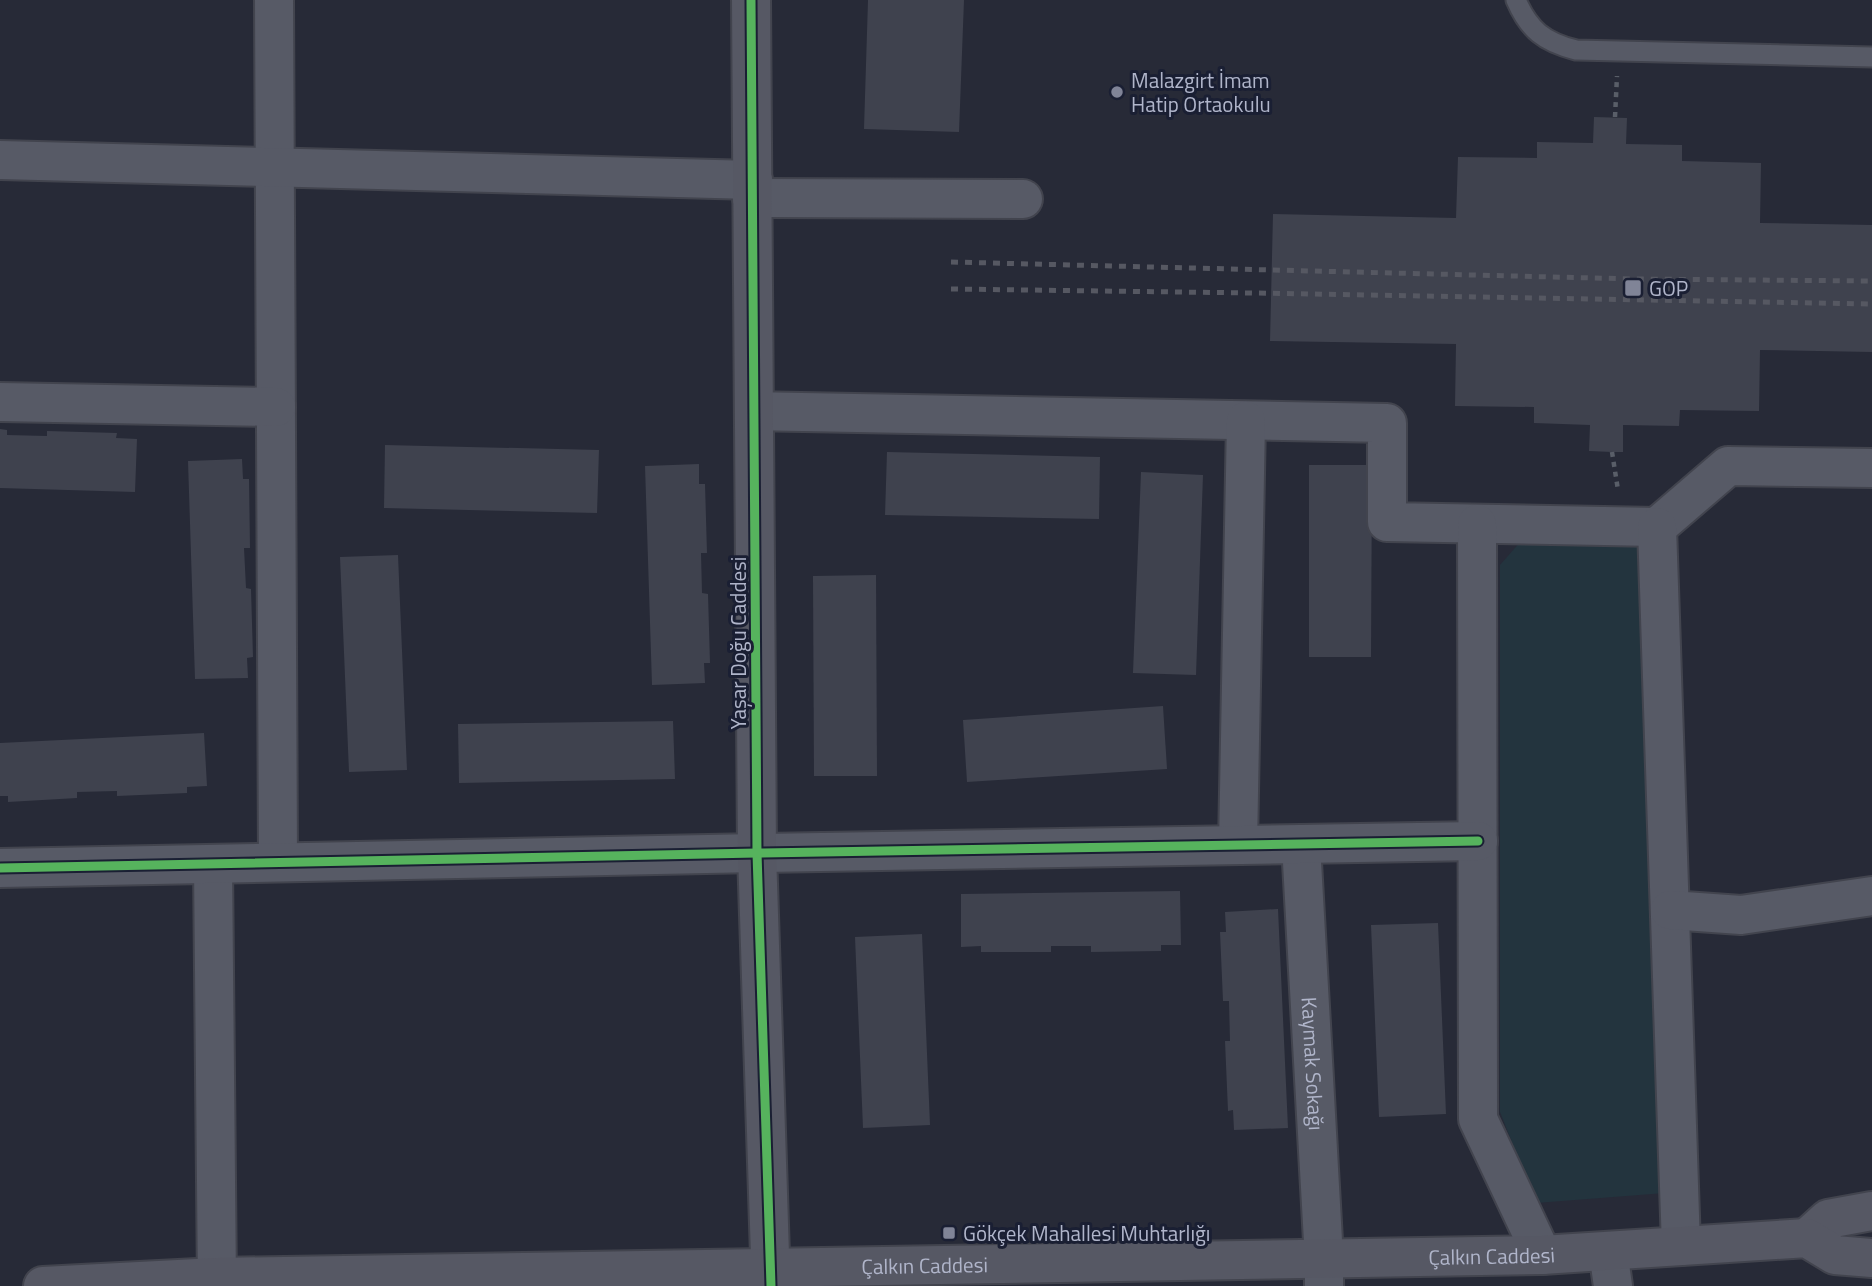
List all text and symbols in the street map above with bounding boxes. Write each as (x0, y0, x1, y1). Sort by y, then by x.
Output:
place label: Malazgirt İmam Hatip Ortaokulu (1131, 64, 1271, 120)
marker: Malazgirt İmam Hatip Ortaokulu (1109, 84, 1125, 100)
place label: GOP (1649, 272, 1688, 304)
marker: GOP (1623, 278, 1643, 298)
street label: Yaşar Doğu Caddesi (722, 557, 754, 729)
street label: Kaymak Sokağı (1293, 996, 1333, 1131)
place label: Gökçek Mahallesi Muhtarlığı (963, 1217, 1210, 1249)
marker: Gökçek Mahallesi Muhtarlığı (941, 1225, 957, 1241)
street label: Çalkın Caddesi (1428, 1238, 1556, 1273)
street label: Çalkın Caddesi (861, 1248, 988, 1282)

